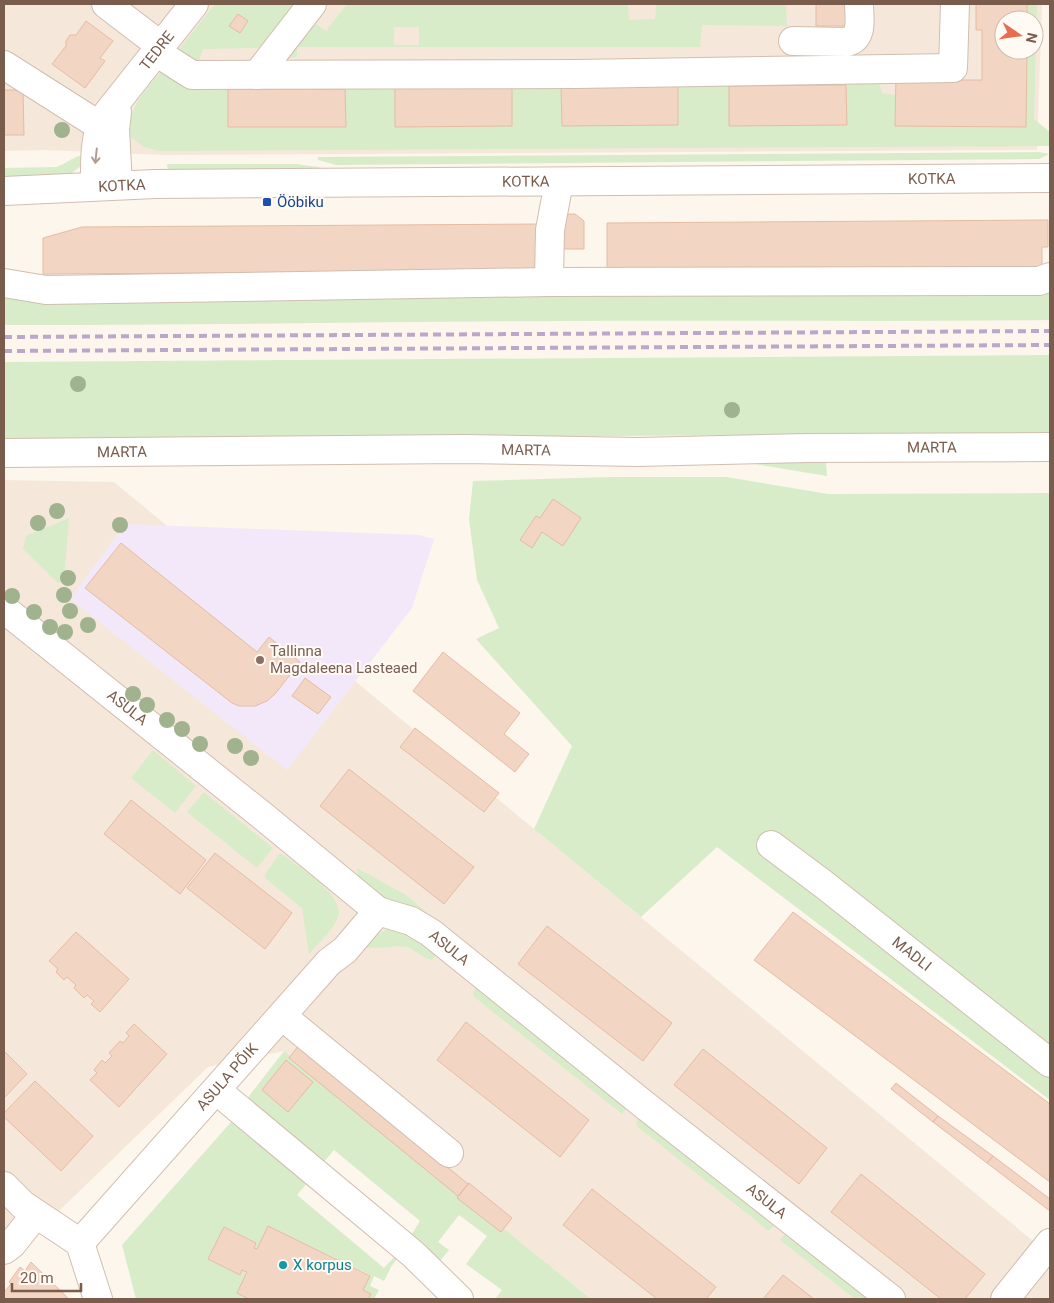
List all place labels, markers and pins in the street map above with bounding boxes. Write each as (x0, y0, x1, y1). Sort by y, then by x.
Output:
place label: Ööbiku (277, 193, 324, 211)
marker: Ööbiku (261, 196, 273, 208)
place label: Tallinna Magdaleena Lasteaed (270, 642, 417, 677)
marker: Tallinna Magdaleena Lasteaed (254, 654, 266, 666)
place label: X korpus (293, 1256, 352, 1274)
marker: X korpus (277, 1259, 289, 1271)

